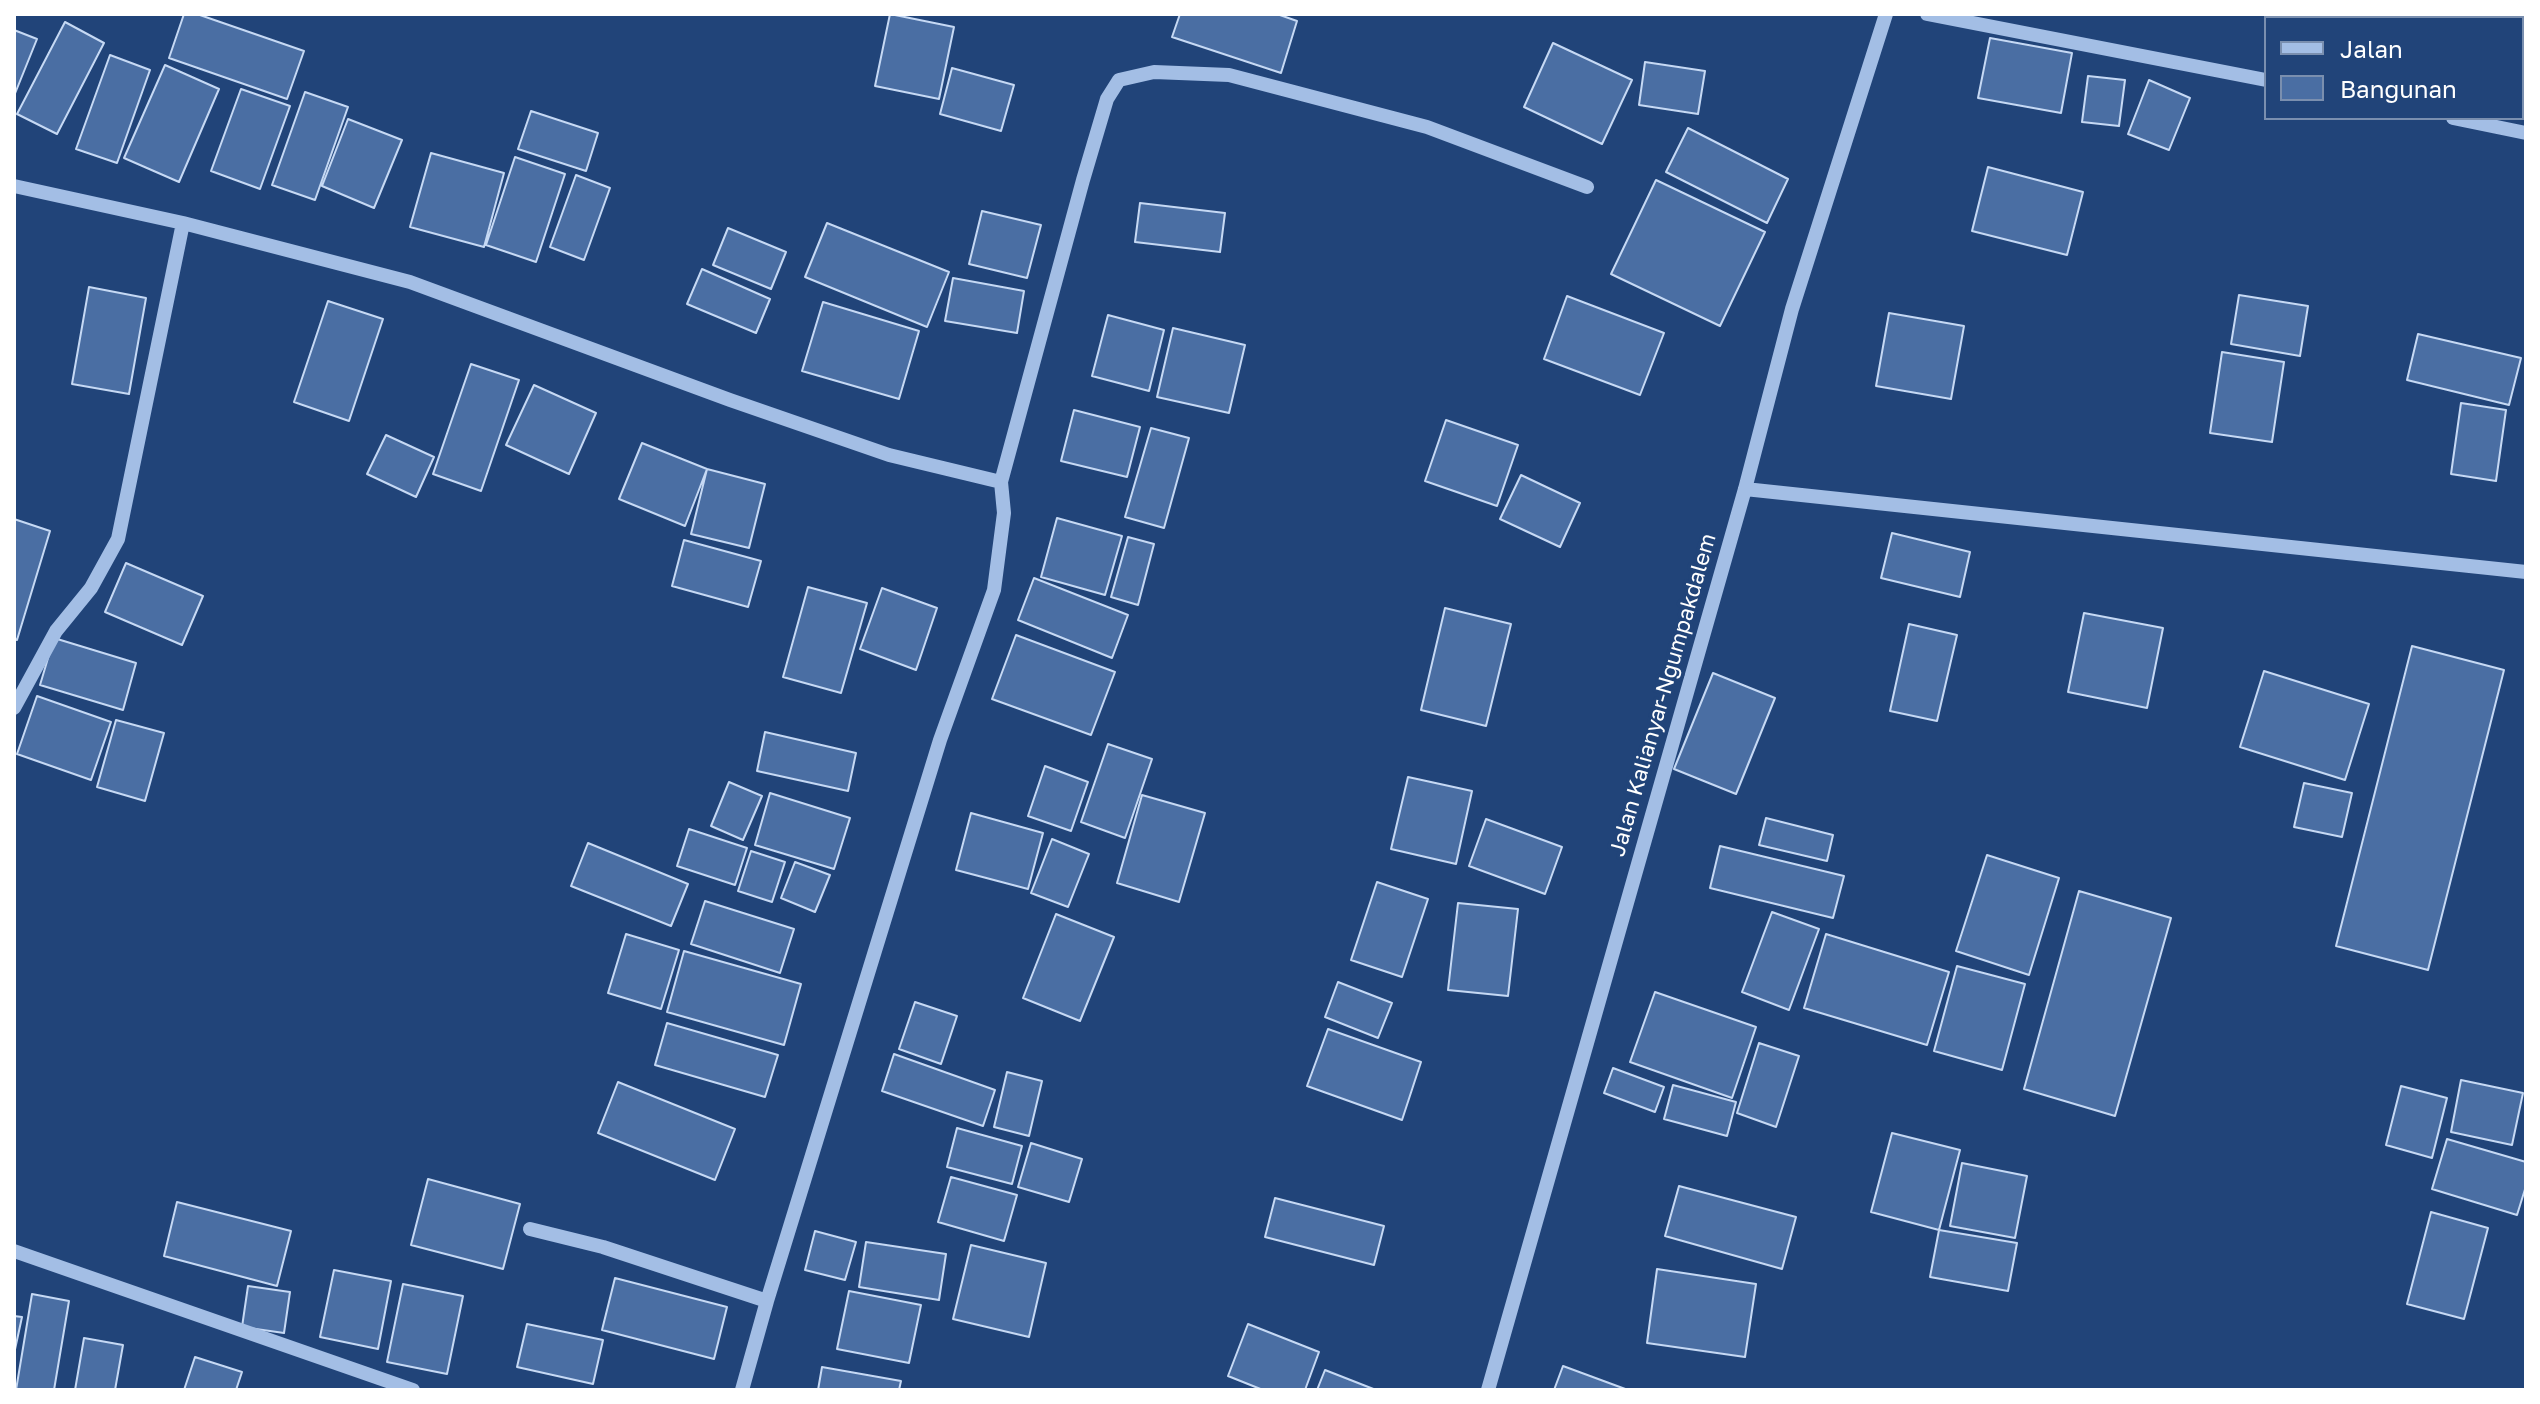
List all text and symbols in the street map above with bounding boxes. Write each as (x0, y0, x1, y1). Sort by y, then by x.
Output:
legend (2264, 16, 2524, 120)
text: Jalan (2340, 34, 2403, 63)
text: Bangunan (2340, 74, 2457, 103)
street label: Jalan Kalianyar-Ngumpakdalem (1604, 531, 1722, 859)

